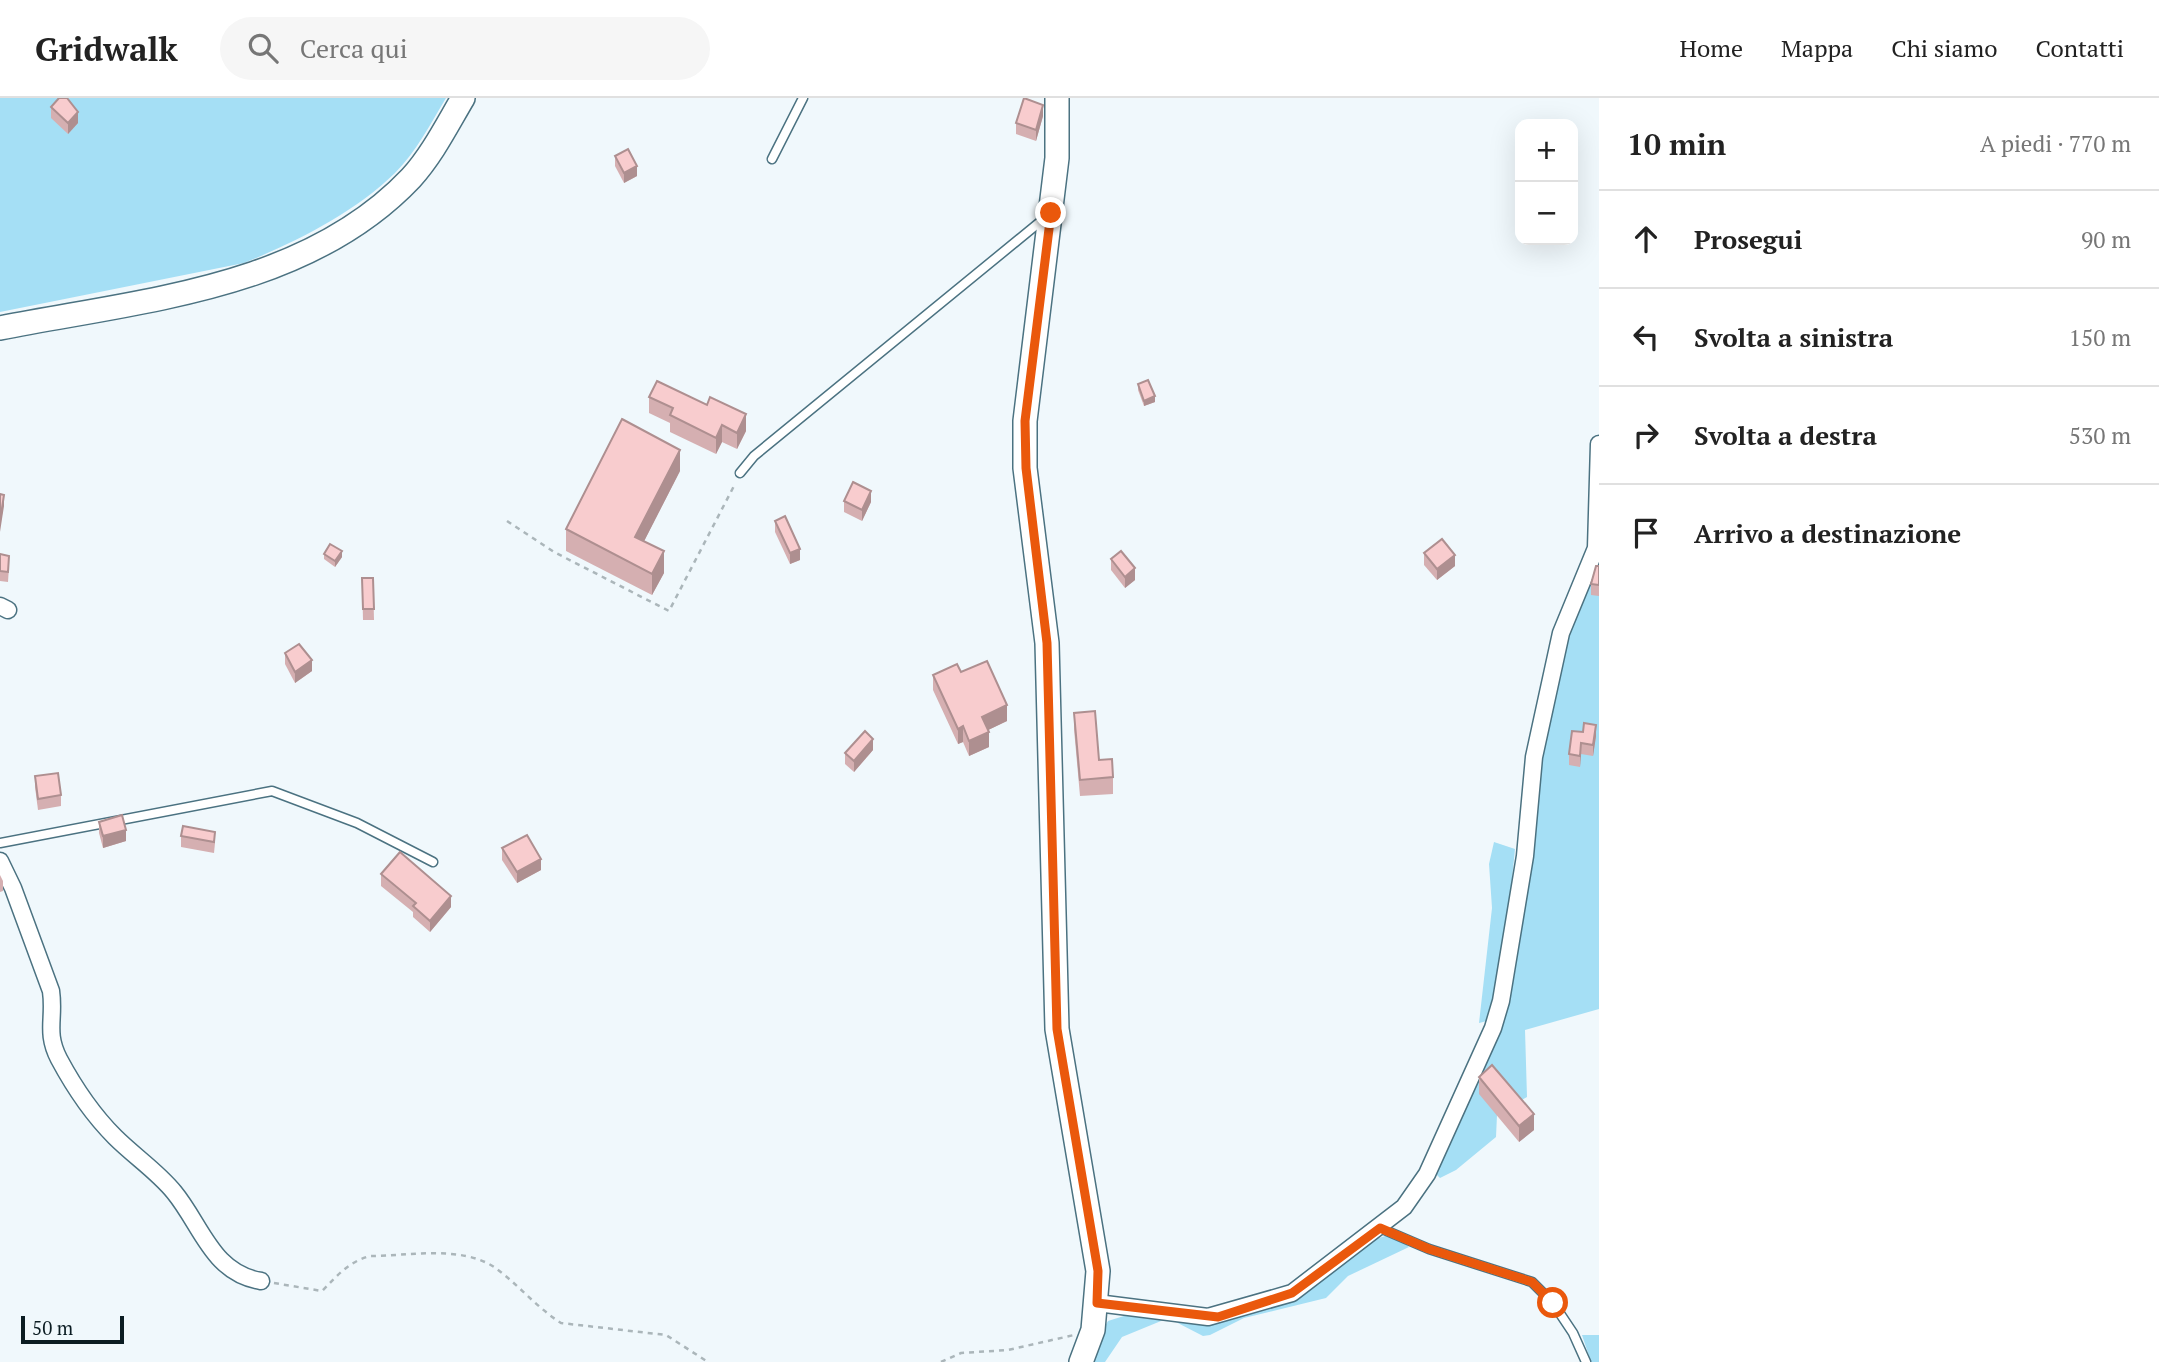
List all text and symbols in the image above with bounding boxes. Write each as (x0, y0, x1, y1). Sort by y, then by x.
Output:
search box (220, 17, 710, 80)
text: Gridwalk (35, 27, 178, 70)
icon: search (244, 29, 282, 67)
text: Cerca qui (300, 31, 408, 65)
text: Home (1679, 32, 1743, 64)
text: Mappa (1781, 32, 1853, 64)
text: Chi siamo (1891, 32, 1998, 64)
text: Contatti (2036, 32, 2124, 64)
map controls (1515, 119, 1578, 245)
button: + (1515, 119, 1578, 182)
text: 10 min (1627, 124, 1726, 164)
text: A piedi · 770 m (1980, 128, 2131, 159)
button: − (1515, 182, 1578, 245)
route end (1035, 197, 1066, 228)
icon: ahead (1627, 220, 1665, 258)
text: Prosegui (1694, 222, 1802, 256)
text: 90 m (2081, 224, 2131, 255)
icon: left (1627, 318, 1665, 356)
text: Svolta a sinistra (1694, 320, 1893, 354)
text: 150 m (2069, 322, 2131, 353)
icon: right (1627, 416, 1665, 454)
text: Svolta a destra (1694, 418, 1877, 452)
text: 530 m (2069, 420, 2131, 451)
icon: arrive (1627, 514, 1665, 552)
text: Arrivo a destinazione (1694, 516, 1961, 550)
route start (1537, 1287, 1568, 1318)
scale bar (21, 1313, 124, 1345)
text: 50 m (32, 1315, 73, 1340)

